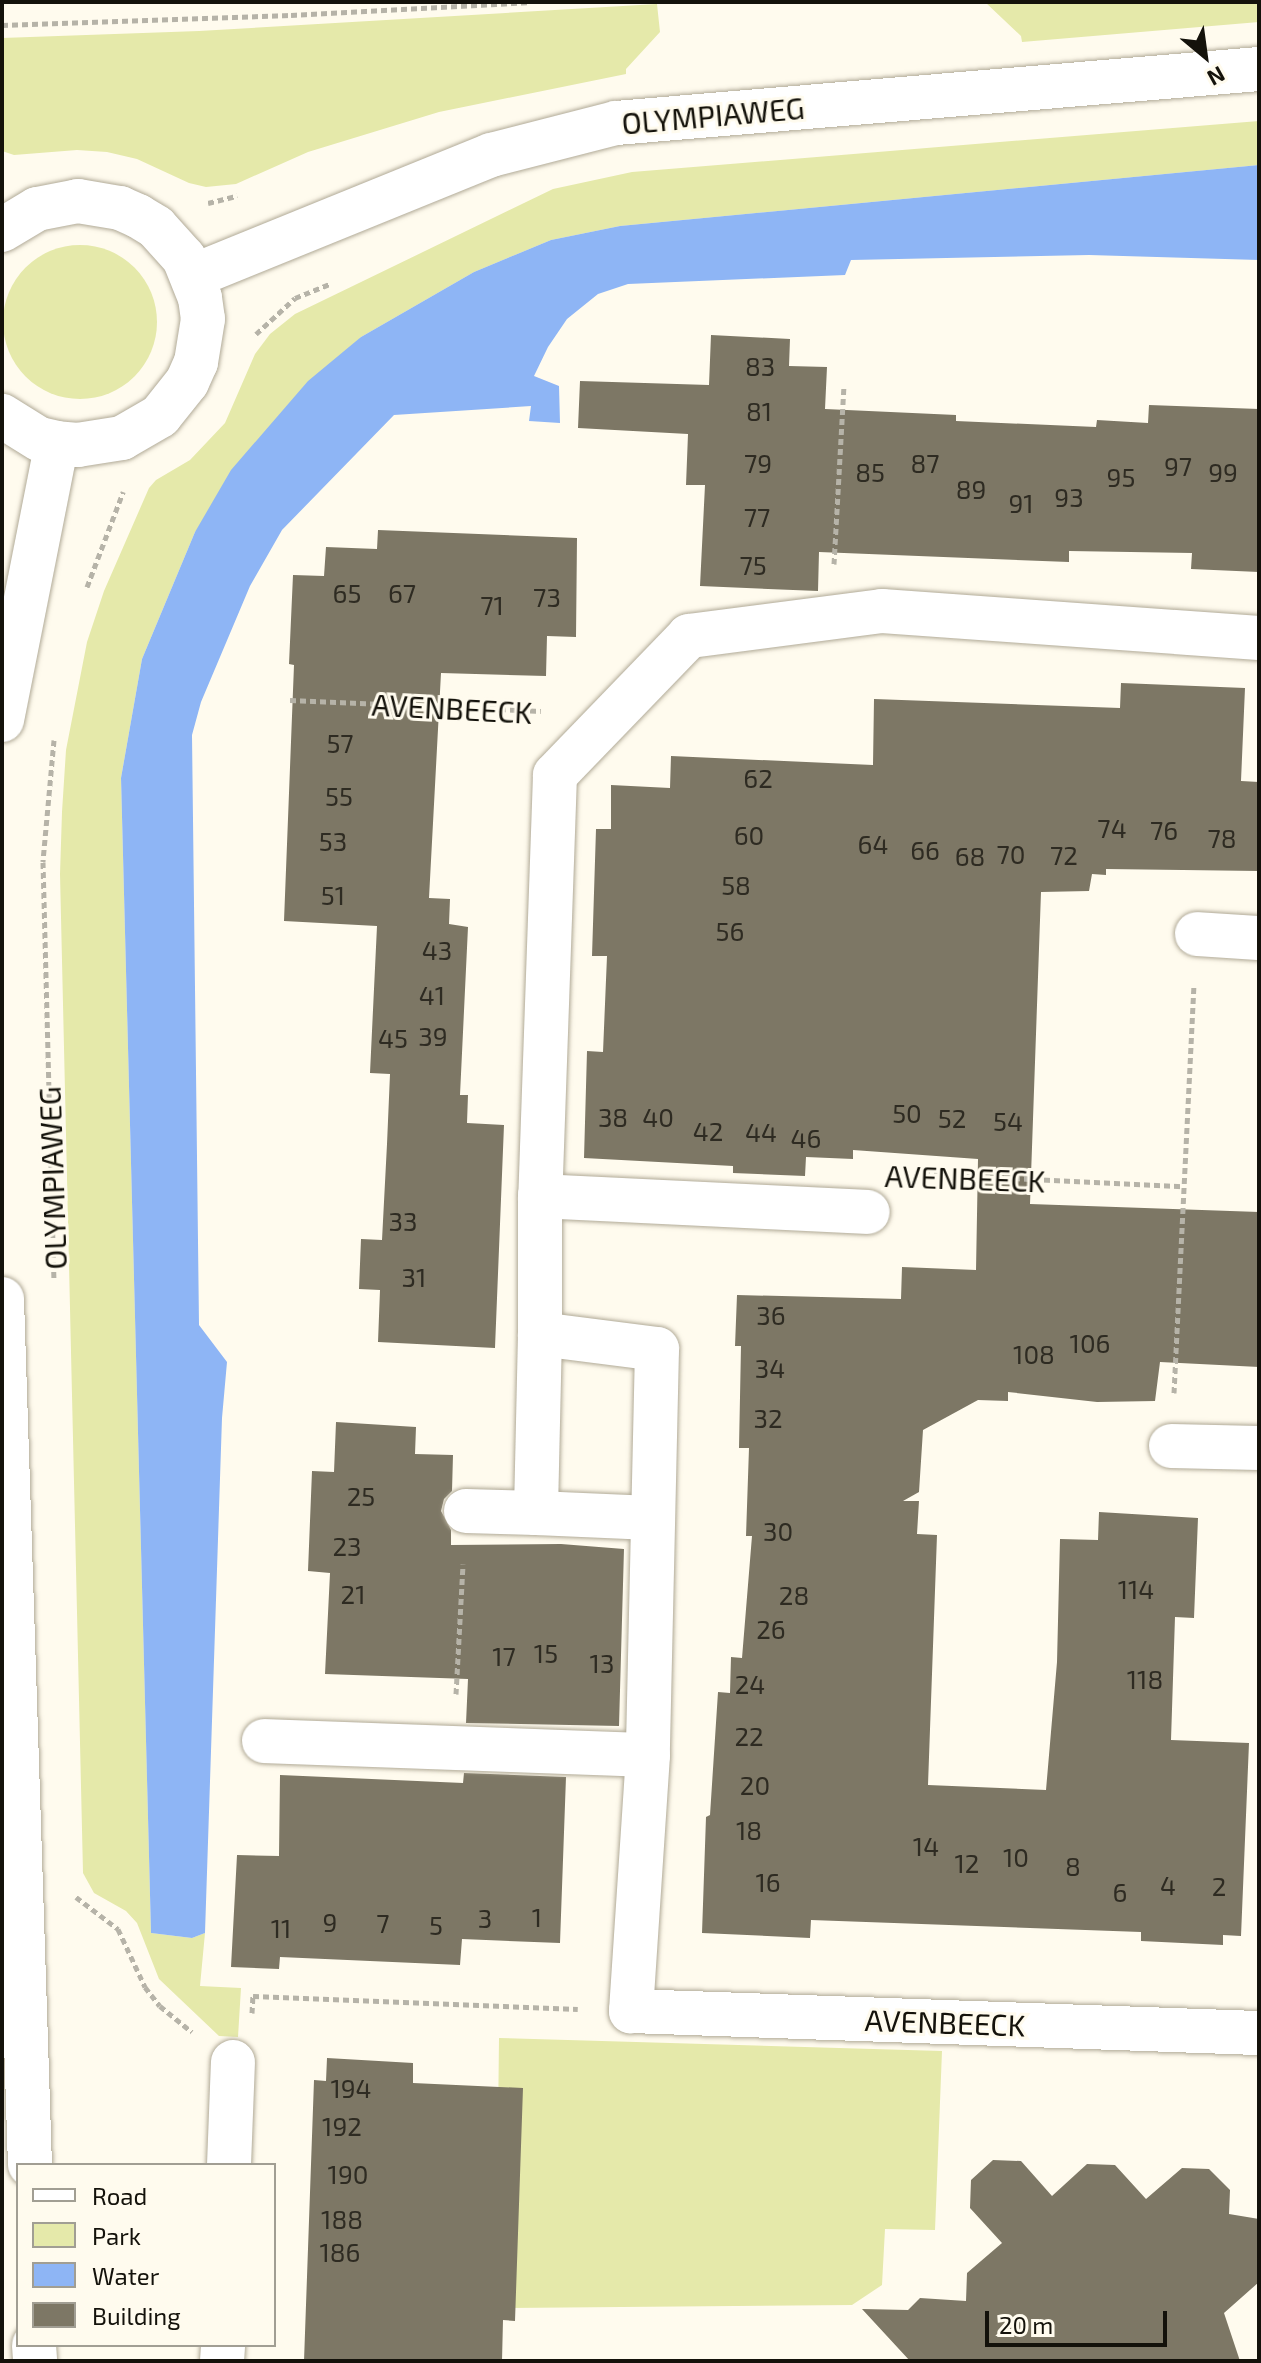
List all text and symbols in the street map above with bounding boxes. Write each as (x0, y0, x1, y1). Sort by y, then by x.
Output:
north arrow (1165, 16, 1245, 96)
text: N (1203, 62, 1230, 92)
street label: OLYMPIAWEG (620, 89, 806, 141)
house number: 83 (745, 350, 775, 382)
house number: 81 (746, 395, 772, 427)
house number: 79 (744, 447, 772, 479)
house number: 87 (910, 447, 940, 479)
house number: 97 (1164, 450, 1192, 482)
house number: 85 (855, 456, 885, 488)
house number: 99 (1208, 456, 1238, 488)
house number: 95 (1107, 461, 1135, 493)
house number: 89 (956, 473, 986, 505)
house number: 93 (1054, 481, 1084, 513)
house number: 91 (1008, 487, 1034, 519)
house number: 77 (744, 501, 770, 533)
house number: 75 (739, 549, 767, 581)
house number: 65 (333, 577, 361, 609)
house number: 67 (388, 577, 416, 609)
house number: 73 (533, 581, 561, 613)
house number: 71 (480, 589, 504, 621)
street label: AVENBEECK (371, 686, 533, 730)
house number: 57 (326, 727, 354, 759)
house number: 62 (743, 762, 773, 794)
house number: 55 (325, 780, 353, 812)
house number: 74 (1097, 812, 1127, 844)
house number: 76 (1150, 814, 1178, 846)
house number: 60 (734, 819, 764, 851)
house number: 78 (1207, 822, 1237, 854)
house number: 53 (319, 825, 347, 857)
house number: 64 (858, 828, 888, 860)
house number: 66 (910, 834, 940, 866)
house number: 70 (997, 838, 1025, 870)
house number: 72 (1050, 839, 1078, 871)
house number: 68 (955, 840, 985, 872)
house number: 58 (721, 869, 751, 901)
house number: 51 (321, 879, 345, 911)
house number: 56 (716, 915, 744, 947)
house number: 43 (422, 934, 452, 966)
house number: 41 (419, 979, 445, 1011)
house number: 39 (418, 1020, 448, 1052)
house number: 45 (378, 1022, 408, 1054)
street label: OLYMPIAWEG (31, 1086, 73, 1270)
house number: 50 (892, 1097, 922, 1129)
house number: 38 (598, 1101, 628, 1133)
house number: 40 (642, 1101, 674, 1133)
house number: 52 (938, 1102, 966, 1134)
house number: 54 (993, 1105, 1023, 1137)
house number: 42 (693, 1115, 723, 1147)
house number: 44 (745, 1116, 777, 1148)
house number: 46 (791, 1122, 821, 1154)
street label: AVENBEECK (884, 1157, 1046, 1199)
house number: 33 (389, 1205, 417, 1237)
house number: 31 (402, 1261, 426, 1293)
house number: 36 (756, 1299, 786, 1331)
house number: 106 (1070, 1327, 1110, 1359)
house number: 108 (1013, 1338, 1055, 1370)
house number: 34 (755, 1352, 785, 1384)
house number: 32 (753, 1402, 783, 1434)
house number: 25 (347, 1480, 375, 1512)
house number: 30 (763, 1515, 793, 1547)
house number: 23 (332, 1530, 362, 1562)
house number: 114 (1118, 1573, 1154, 1605)
house number: 21 (341, 1578, 365, 1610)
house number: 28 (779, 1579, 809, 1611)
house number: 26 (756, 1613, 786, 1645)
house number: 15 (534, 1637, 558, 1669)
house number: 17 (492, 1640, 516, 1672)
house number: 13 (590, 1647, 614, 1679)
house number: 118 (1127, 1663, 1163, 1695)
house number: 24 (735, 1668, 765, 1700)
house number: 22 (734, 1720, 764, 1752)
house number: 20 (740, 1769, 770, 1801)
house number: 18 (736, 1814, 762, 1846)
house number: 14 (913, 1830, 939, 1862)
house number: 10 (1003, 1841, 1029, 1873)
house number: 12 (955, 1847, 979, 1879)
house number: 8 (1065, 1850, 1081, 1882)
house number: 16 (755, 1866, 781, 1898)
house number: 4 (1160, 1869, 1176, 1901)
house number: 2 (1212, 1870, 1226, 1902)
house number: 6 (1113, 1876, 1127, 1908)
house number: 1 (532, 1901, 542, 1933)
house number: 3 (478, 1902, 492, 1934)
house number: 9 (323, 1906, 337, 1938)
house number: 7 (376, 1907, 390, 1939)
house number: 5 (429, 1909, 443, 1941)
house number: 11 (271, 1912, 291, 1944)
street label: AVENBEECK (864, 2001, 1026, 2043)
house number: 194 (330, 2072, 372, 2104)
house number: 192 (322, 2110, 362, 2142)
house number: 190 (328, 2158, 368, 2190)
legend (16, 2163, 276, 2347)
text: Road (92, 2181, 147, 2210)
house number: 188 (321, 2203, 363, 2235)
text: Park (92, 2221, 141, 2250)
house number: 186 (319, 2236, 361, 2268)
text: Water (92, 2261, 159, 2290)
scale bar (989, 2295, 1171, 2345)
text: Building (92, 2301, 181, 2330)
text: 20 m (999, 2310, 1053, 2339)

